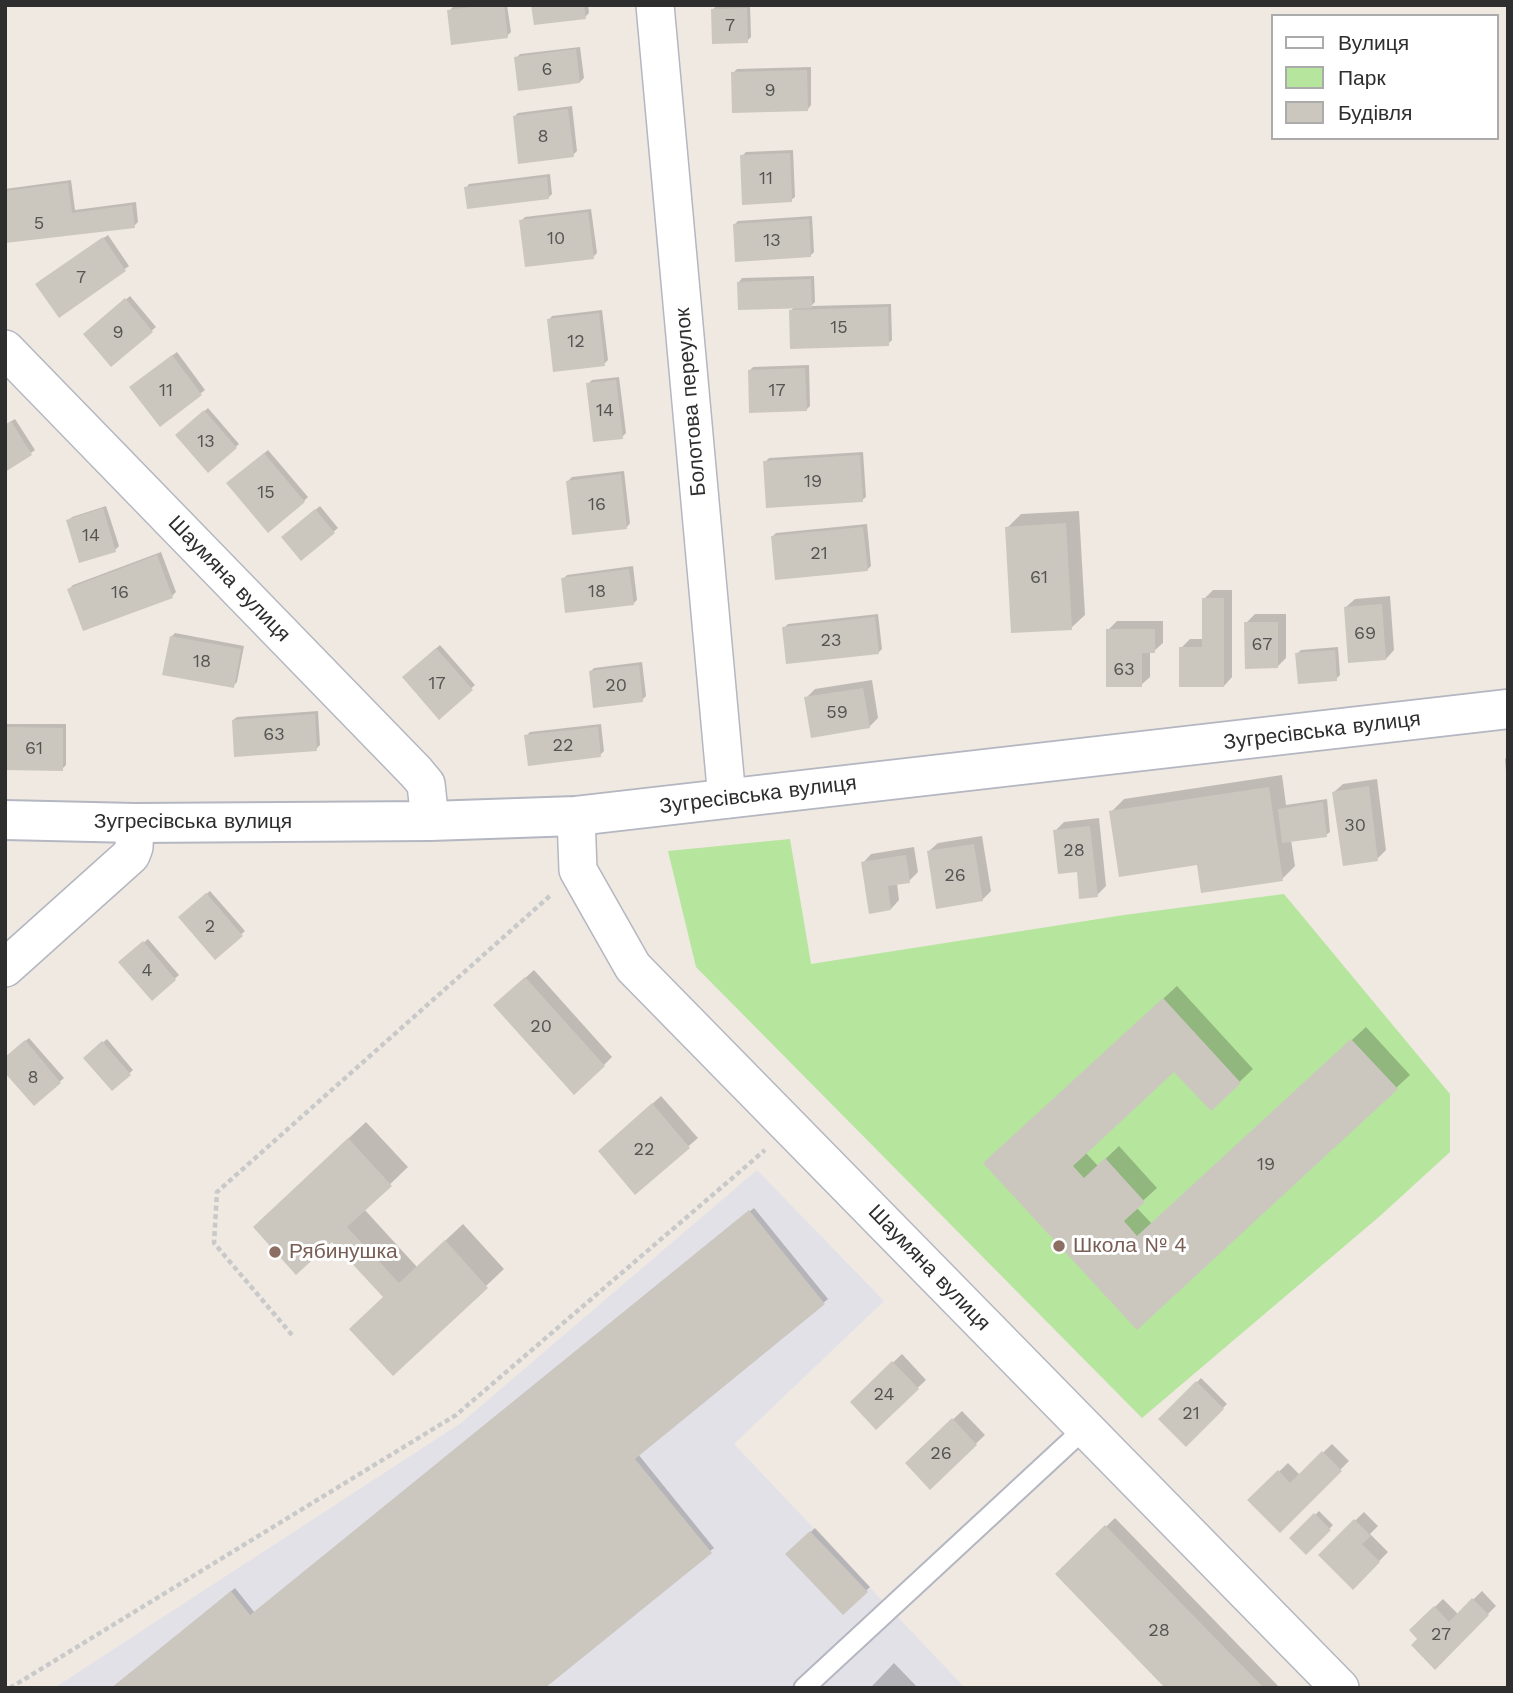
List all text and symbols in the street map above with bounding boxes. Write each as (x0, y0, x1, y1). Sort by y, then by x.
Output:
legend (1272, 14, 1499, 140)
house number: 7 (725, 15, 735, 37)
text: Вулиця (1338, 30, 1409, 55)
house number: 6 (542, 59, 552, 81)
text: Парк (1338, 65, 1386, 90)
house number: 9 (764, 80, 776, 102)
text: Будівля (1338, 100, 1412, 125)
house number: 8 (537, 126, 549, 148)
house number: 11 (759, 168, 773, 190)
house number: 5 (34, 213, 44, 235)
house number: 10 (547, 228, 565, 250)
house number: 13 (763, 230, 781, 252)
house number: 7 (76, 267, 86, 289)
street label: Болотова переулок (670, 307, 712, 497)
house number: 15 (830, 317, 848, 339)
house number: 9 (112, 322, 124, 344)
house number: 12 (567, 331, 585, 353)
house number: 11 (159, 380, 173, 402)
house number: 17 (768, 380, 786, 402)
house number: 14 (596, 400, 614, 422)
house number: 13 (197, 431, 215, 453)
house number: 19 (804, 471, 822, 493)
house number: 15 (257, 482, 275, 504)
house number: 16 (588, 494, 606, 516)
street label: Шаумяна вулиця (163, 511, 295, 647)
house number: 14 (82, 525, 100, 547)
house number: 21 (810, 543, 828, 565)
house number: 61 (1030, 567, 1048, 589)
house number: 18 (588, 581, 606, 603)
house number: 16 (111, 582, 129, 604)
house number: 69 (1354, 623, 1376, 645)
house number: 23 (821, 630, 841, 652)
house number: 67 (1252, 634, 1272, 656)
house number: 18 (193, 651, 211, 673)
house number: 63 (1113, 659, 1135, 681)
house number: 17 (428, 673, 446, 695)
house number: 20 (605, 675, 627, 697)
house number: 59 (826, 702, 848, 724)
street label: Зугресівська вулиця (1222, 706, 1422, 756)
house number: 63 (263, 724, 285, 746)
house number: 22 (553, 735, 573, 757)
house number: 61 (25, 738, 43, 760)
street label: Зугресівська вулиця (658, 770, 858, 820)
street label: Зугресівська вулиця (94, 809, 292, 835)
house number: 30 (1344, 815, 1366, 837)
house number: 28 (1063, 840, 1085, 862)
house number: 26 (944, 865, 966, 887)
house number: 2 (205, 916, 215, 938)
house number: 4 (142, 960, 152, 982)
house number: 20 (530, 1016, 552, 1038)
house number: 8 (27, 1067, 39, 1089)
house number: 22 (634, 1139, 654, 1161)
house number: 19 (1257, 1154, 1275, 1176)
street label: Шаумяна вулиця (863, 1200, 995, 1336)
place label: Школа № 4 (1073, 1233, 1187, 1259)
marker: Школа № 4 (1051, 1238, 1067, 1254)
place label: Рябинушка (289, 1239, 398, 1265)
marker: Рябинушка (267, 1244, 283, 1260)
house number: 24 (874, 1384, 894, 1406)
house number: 21 (1182, 1403, 1200, 1425)
house number: 26 (930, 1443, 952, 1465)
house number: 28 (1148, 1620, 1170, 1642)
house number: 27 (1431, 1624, 1451, 1646)

